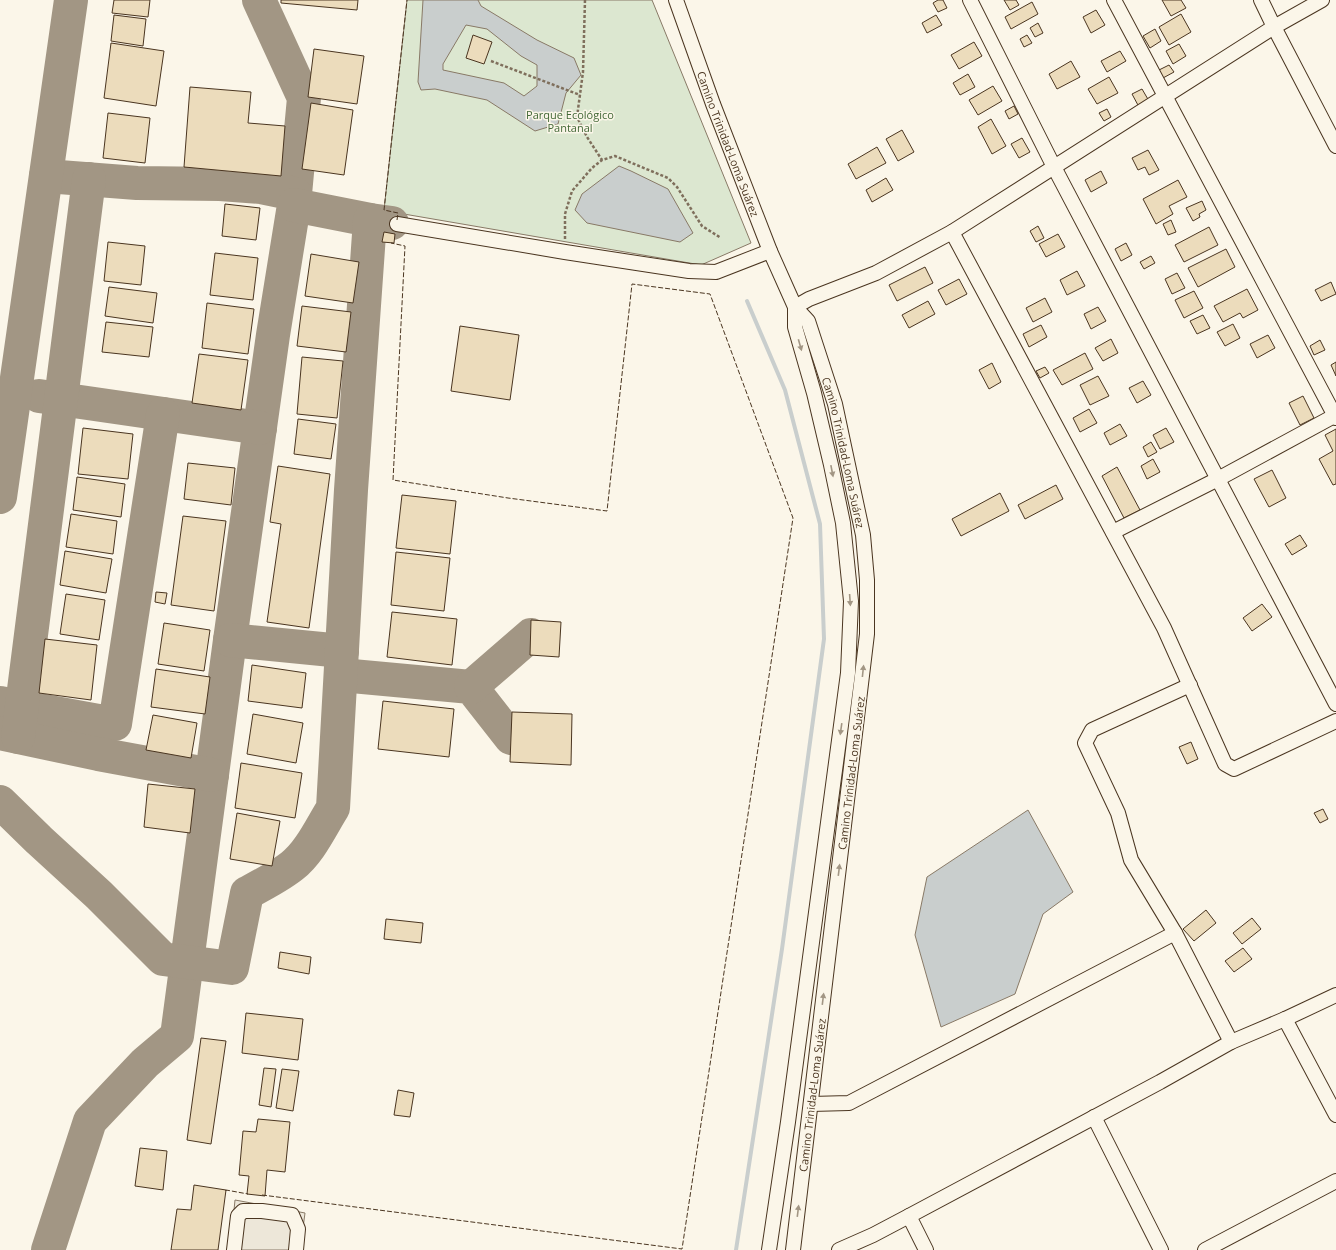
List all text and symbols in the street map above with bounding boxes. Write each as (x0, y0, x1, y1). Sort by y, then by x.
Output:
street label: Camino Trinidad-Loma Suárez (694, 69, 763, 219)
park label: Parque Ecológico Pantanal (526, 107, 614, 135)
one-way arrow (797, 339, 803, 351)
street label: Camino Trinidad-Loma Suárez (819, 375, 869, 529)
one-way arrow (830, 465, 836, 477)
one-way arrow (847, 594, 854, 606)
one-way arrow (860, 665, 866, 677)
street label: Camino Trinidad-Loma Suárez (834, 695, 868, 851)
one-way arrow (838, 723, 844, 735)
one-way arrow (836, 864, 842, 876)
one-way arrow (820, 993, 827, 1005)
street label: Camino Trinidad-Loma Suárez (795, 1017, 829, 1173)
one-way arrow (795, 1205, 801, 1217)

